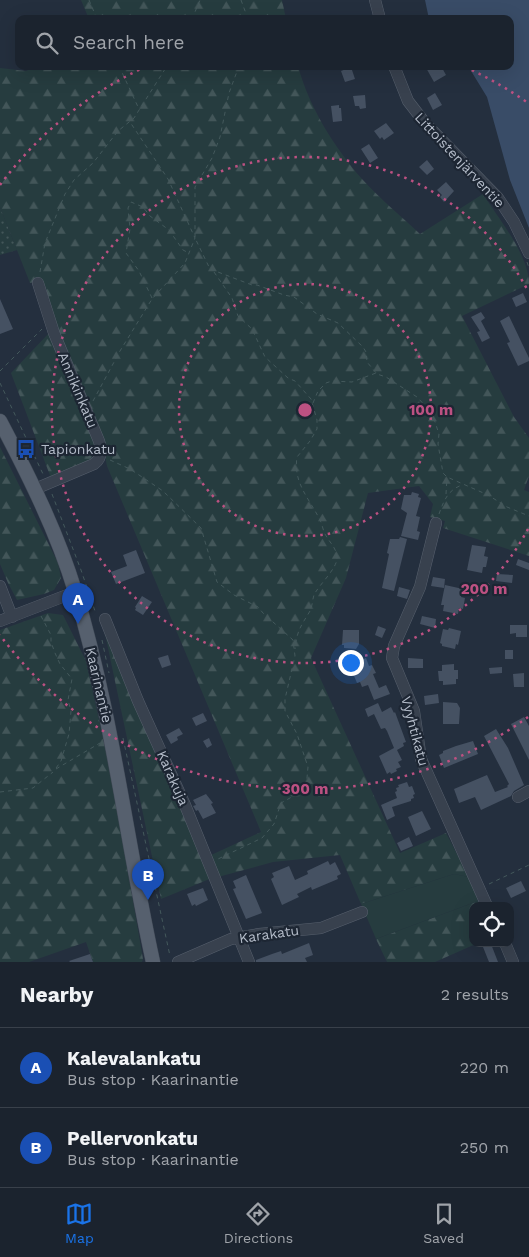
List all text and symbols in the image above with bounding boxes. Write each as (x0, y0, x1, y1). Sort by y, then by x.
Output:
search box (15, 15, 514, 70)
icon: search (33, 29, 61, 57)
text: Search here (73, 31, 184, 54)
street label: Littoistenjärventie (412, 109, 508, 211)
street label: Annikinkatu (55, 350, 101, 430)
centre of rings (296, 401, 314, 419)
text: 100 m (409, 401, 453, 419)
bus stop icon: Tapionkatu (15, 438, 37, 460)
place label: Tapionkatu (41, 441, 115, 457)
text: 200 m (461, 580, 507, 598)
pin: A (62, 583, 94, 624)
street label: Kaarinantie (83, 646, 115, 724)
your location (338, 650, 364, 676)
street label: Vyyhtikatu (398, 694, 432, 768)
street label: Karakuja (154, 748, 192, 808)
text: 300 m (282, 780, 328, 798)
pin: B (132, 859, 164, 900)
map controls (469, 902, 514, 947)
button: locate (469, 902, 514, 947)
street label: Karakatu (238, 922, 300, 946)
text: Nearby (20, 982, 93, 1007)
text: 2 results (441, 985, 509, 1004)
text: Kalevalankatu (67, 1047, 201, 1070)
text: A (31, 1058, 41, 1077)
text: 220 m (460, 1058, 509, 1077)
text: Bus stop · Kaarinantie (67, 1070, 239, 1089)
text: Pellervonkatu (67, 1127, 198, 1150)
text: B (31, 1138, 41, 1157)
text: 250 m (460, 1138, 509, 1157)
text: Bus stop · Kaarinantie (67, 1150, 239, 1169)
tab: Map (65, 1200, 94, 1246)
tab: Directions (224, 1200, 293, 1246)
tab: Saved (423, 1200, 464, 1246)

